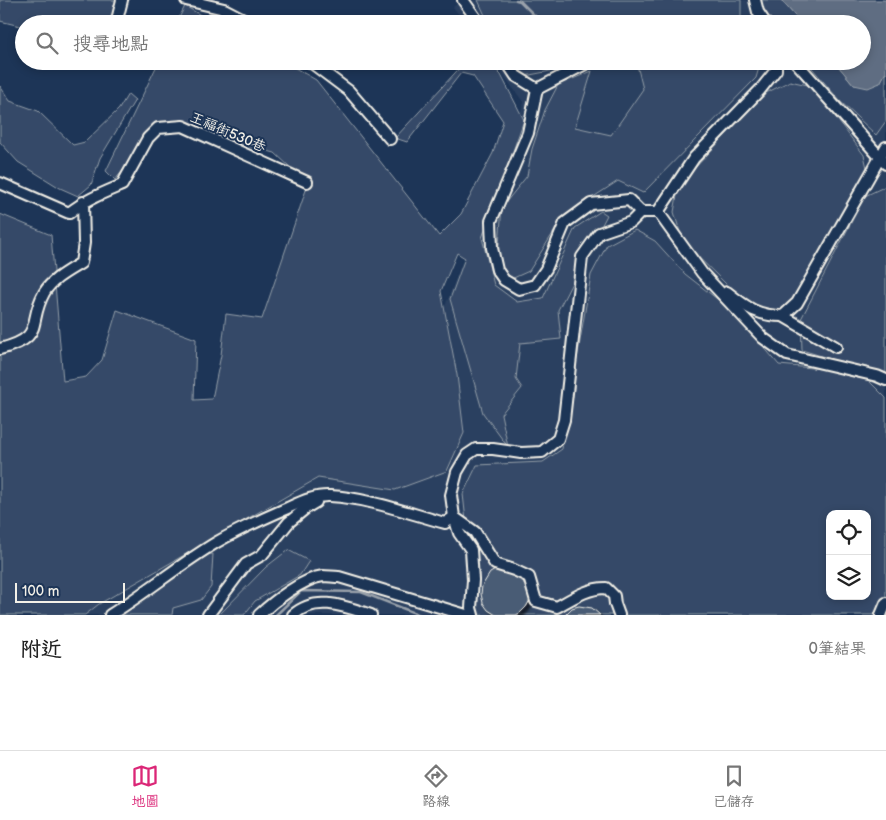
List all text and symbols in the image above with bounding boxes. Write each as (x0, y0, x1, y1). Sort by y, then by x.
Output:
search box (15, 15, 871, 70)
icon: search (33, 29, 61, 57)
text: 搜尋地點 (73, 33, 149, 56)
street label: 王福街530巷 (187, 108, 269, 156)
map controls (826, 510, 871, 600)
button: locate (826, 510, 871, 555)
button: layers (826, 555, 871, 600)
scale bar (15, 580, 125, 603)
text: 100 m (22, 583, 59, 600)
text: 附近 (20, 637, 62, 662)
text: 0筆結果 (809, 640, 866, 659)
tab: 地圖 (131, 762, 159, 810)
tab: 路線 (422, 762, 450, 810)
tab: 已儲存 (713, 762, 755, 810)

